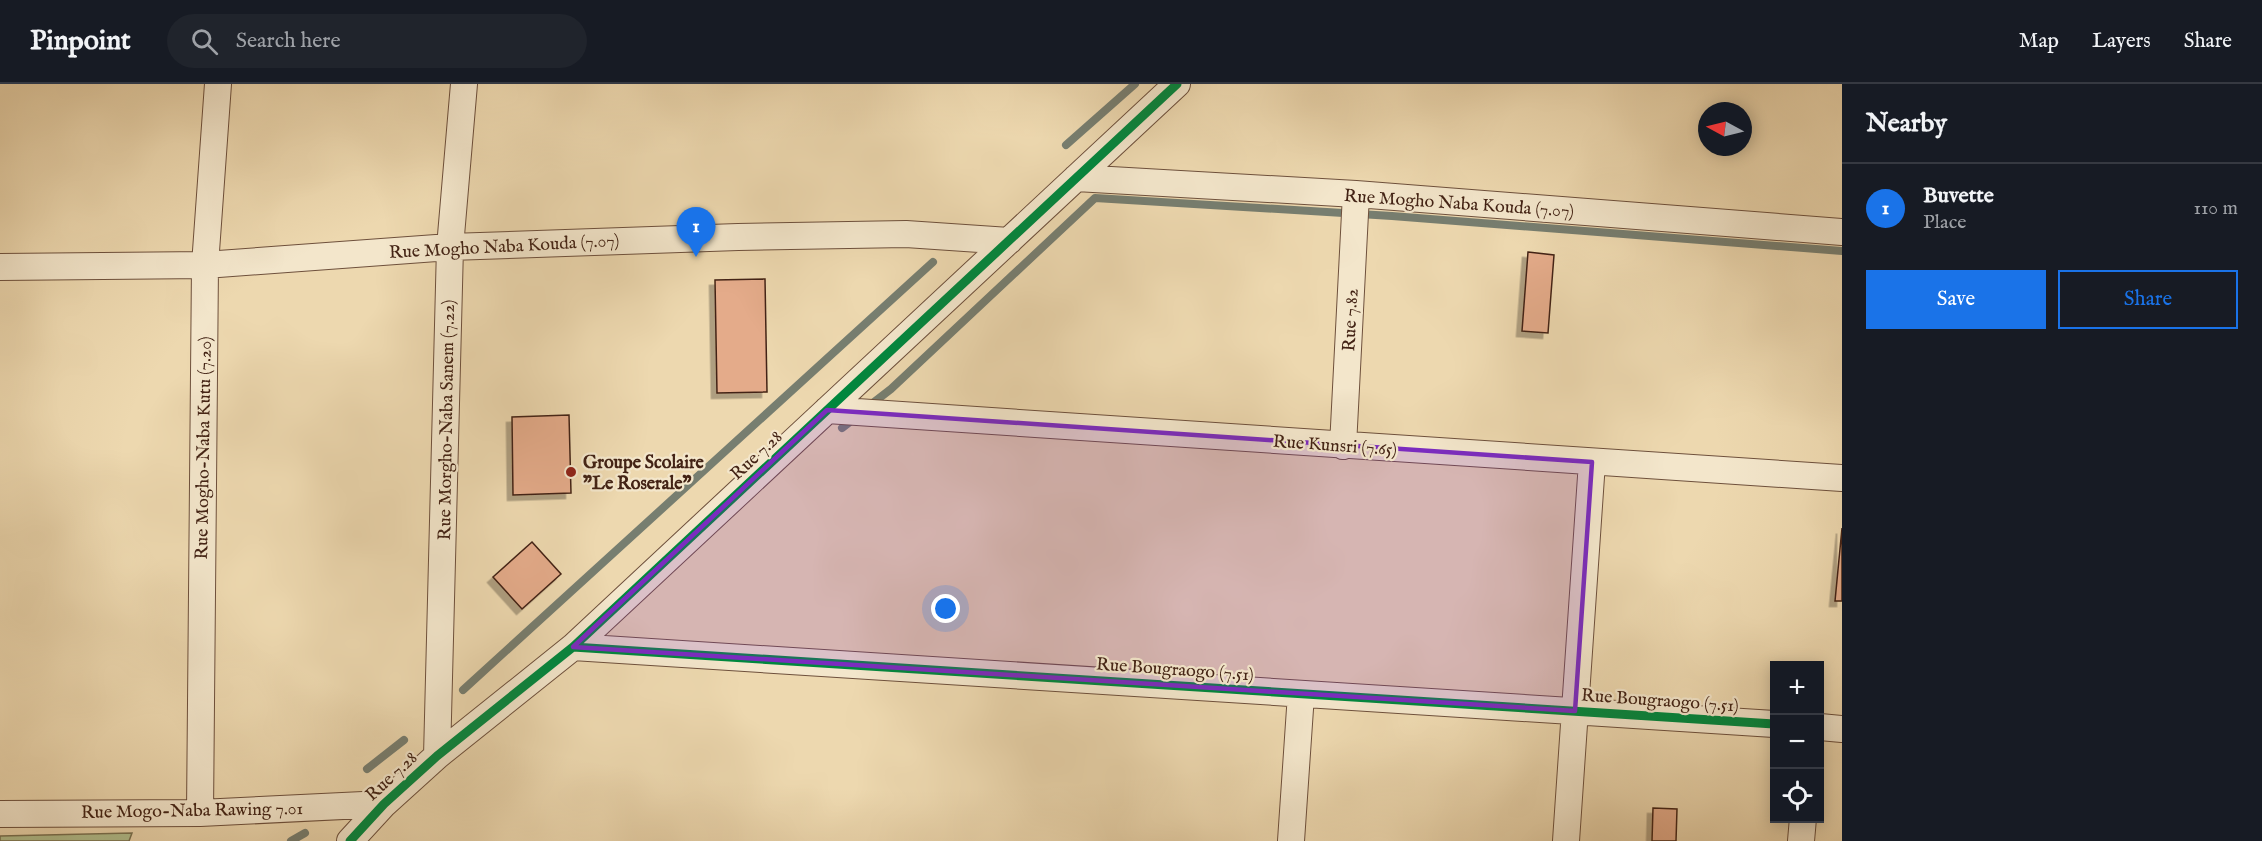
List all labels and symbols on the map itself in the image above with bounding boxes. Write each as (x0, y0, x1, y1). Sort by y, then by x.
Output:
north arrow (1698, 102, 1752, 156)
street label: Rue Mogho Naba Kouda (7.07) (1343, 185, 1575, 224)
pin: 1 (676, 208, 716, 257)
street label: Rue Mogho Naba Kouda (7.07) (388, 230, 620, 265)
street label: Rue 7.82 (1338, 288, 1365, 352)
street label: Rue Morgho-Naba Sanem (7.22) (434, 299, 461, 541)
street label: Rue Mogho-Naba Kutu (7.20) (191, 336, 218, 560)
street label: Rue 7.28 (726, 426, 788, 486)
street label: Rue Kunsri (7.65) (1272, 431, 1398, 462)
place label: Groupe Scolaire "Le Roserale" (583, 452, 705, 496)
marker: Groupe Scolaire "Le Roserale" (564, 465, 578, 479)
your location (931, 594, 960, 623)
street label: Rue Bougraogo (7.51) (1095, 654, 1254, 687)
street label: Rue Bougraogo (7.51) (1580, 685, 1739, 718)
street label: Rue 7.28 (361, 747, 423, 807)
street label: Rue Mogo-Naba Rawing 7.01 (81, 798, 303, 825)

